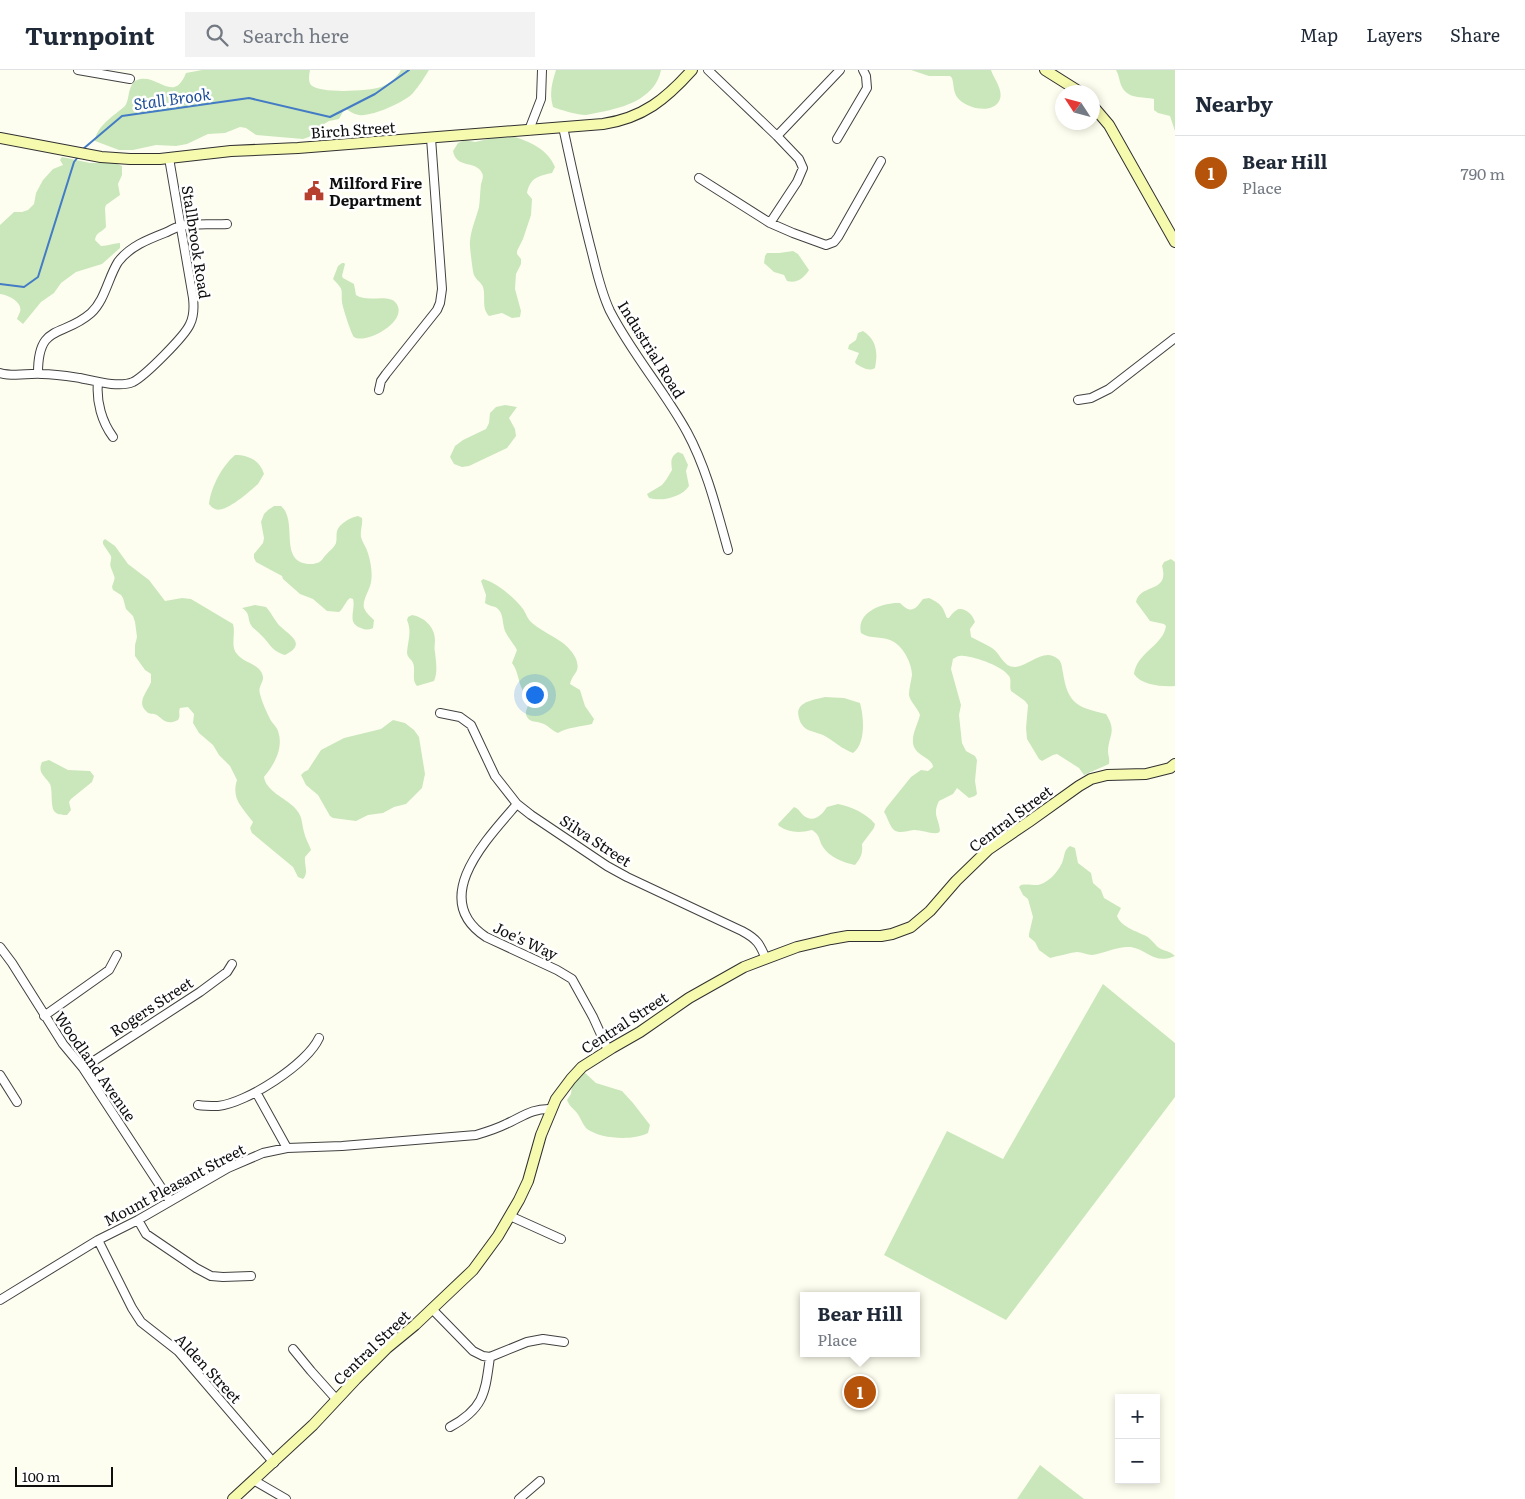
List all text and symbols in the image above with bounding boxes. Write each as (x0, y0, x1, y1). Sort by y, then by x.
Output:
search box (185, 12, 535, 57)
text: Turnpoint (25, 17, 155, 52)
icon: search (203, 21, 231, 49)
text: Search here (243, 21, 349, 49)
text: Map (1300, 21, 1338, 48)
text: Layers (1366, 21, 1422, 48)
text: Share (1450, 21, 1500, 48)
water label: Stall Brook (132, 81, 212, 115)
north arrow (1055, 85, 1100, 130)
text: Nearby (1195, 87, 1273, 118)
street label: Birch Street (310, 115, 396, 143)
text: Bear Hill (1242, 147, 1327, 175)
text: 1 (1208, 161, 1214, 185)
text: 790 m (1461, 161, 1505, 185)
place label: Milford Fire Department (329, 171, 423, 211)
text: Place (1242, 175, 1282, 199)
public building icon: Milford Fire Department (303, 180, 325, 202)
street label: Stallbrook Road (177, 184, 217, 300)
street label: Industrial Road (613, 296, 691, 402)
your location (522, 682, 548, 708)
street label: Central Street (963, 779, 1057, 857)
street label: Silva Street (556, 808, 636, 872)
street label: Joe's Way (490, 915, 562, 965)
street label: Rogers Street (105, 971, 197, 1041)
street label: Central Street (576, 985, 672, 1059)
street label: Woodland Avenue (49, 1006, 143, 1126)
street label: Mount Pleasant Street (99, 1137, 249, 1231)
popup (800, 1292, 920, 1357)
text: Bear Hill (817, 1299, 903, 1327)
street label: Central Street (327, 1304, 415, 1390)
text: Place (817, 1327, 857, 1351)
street label: Alden Street (170, 1328, 248, 1408)
pin: 1 (844, 1373, 876, 1411)
map controls (1115, 1394, 1160, 1484)
button: + (1115, 1394, 1160, 1439)
button: − (1115, 1439, 1160, 1484)
scale bar (15, 1464, 112, 1487)
text: 100 m (22, 1466, 60, 1486)

